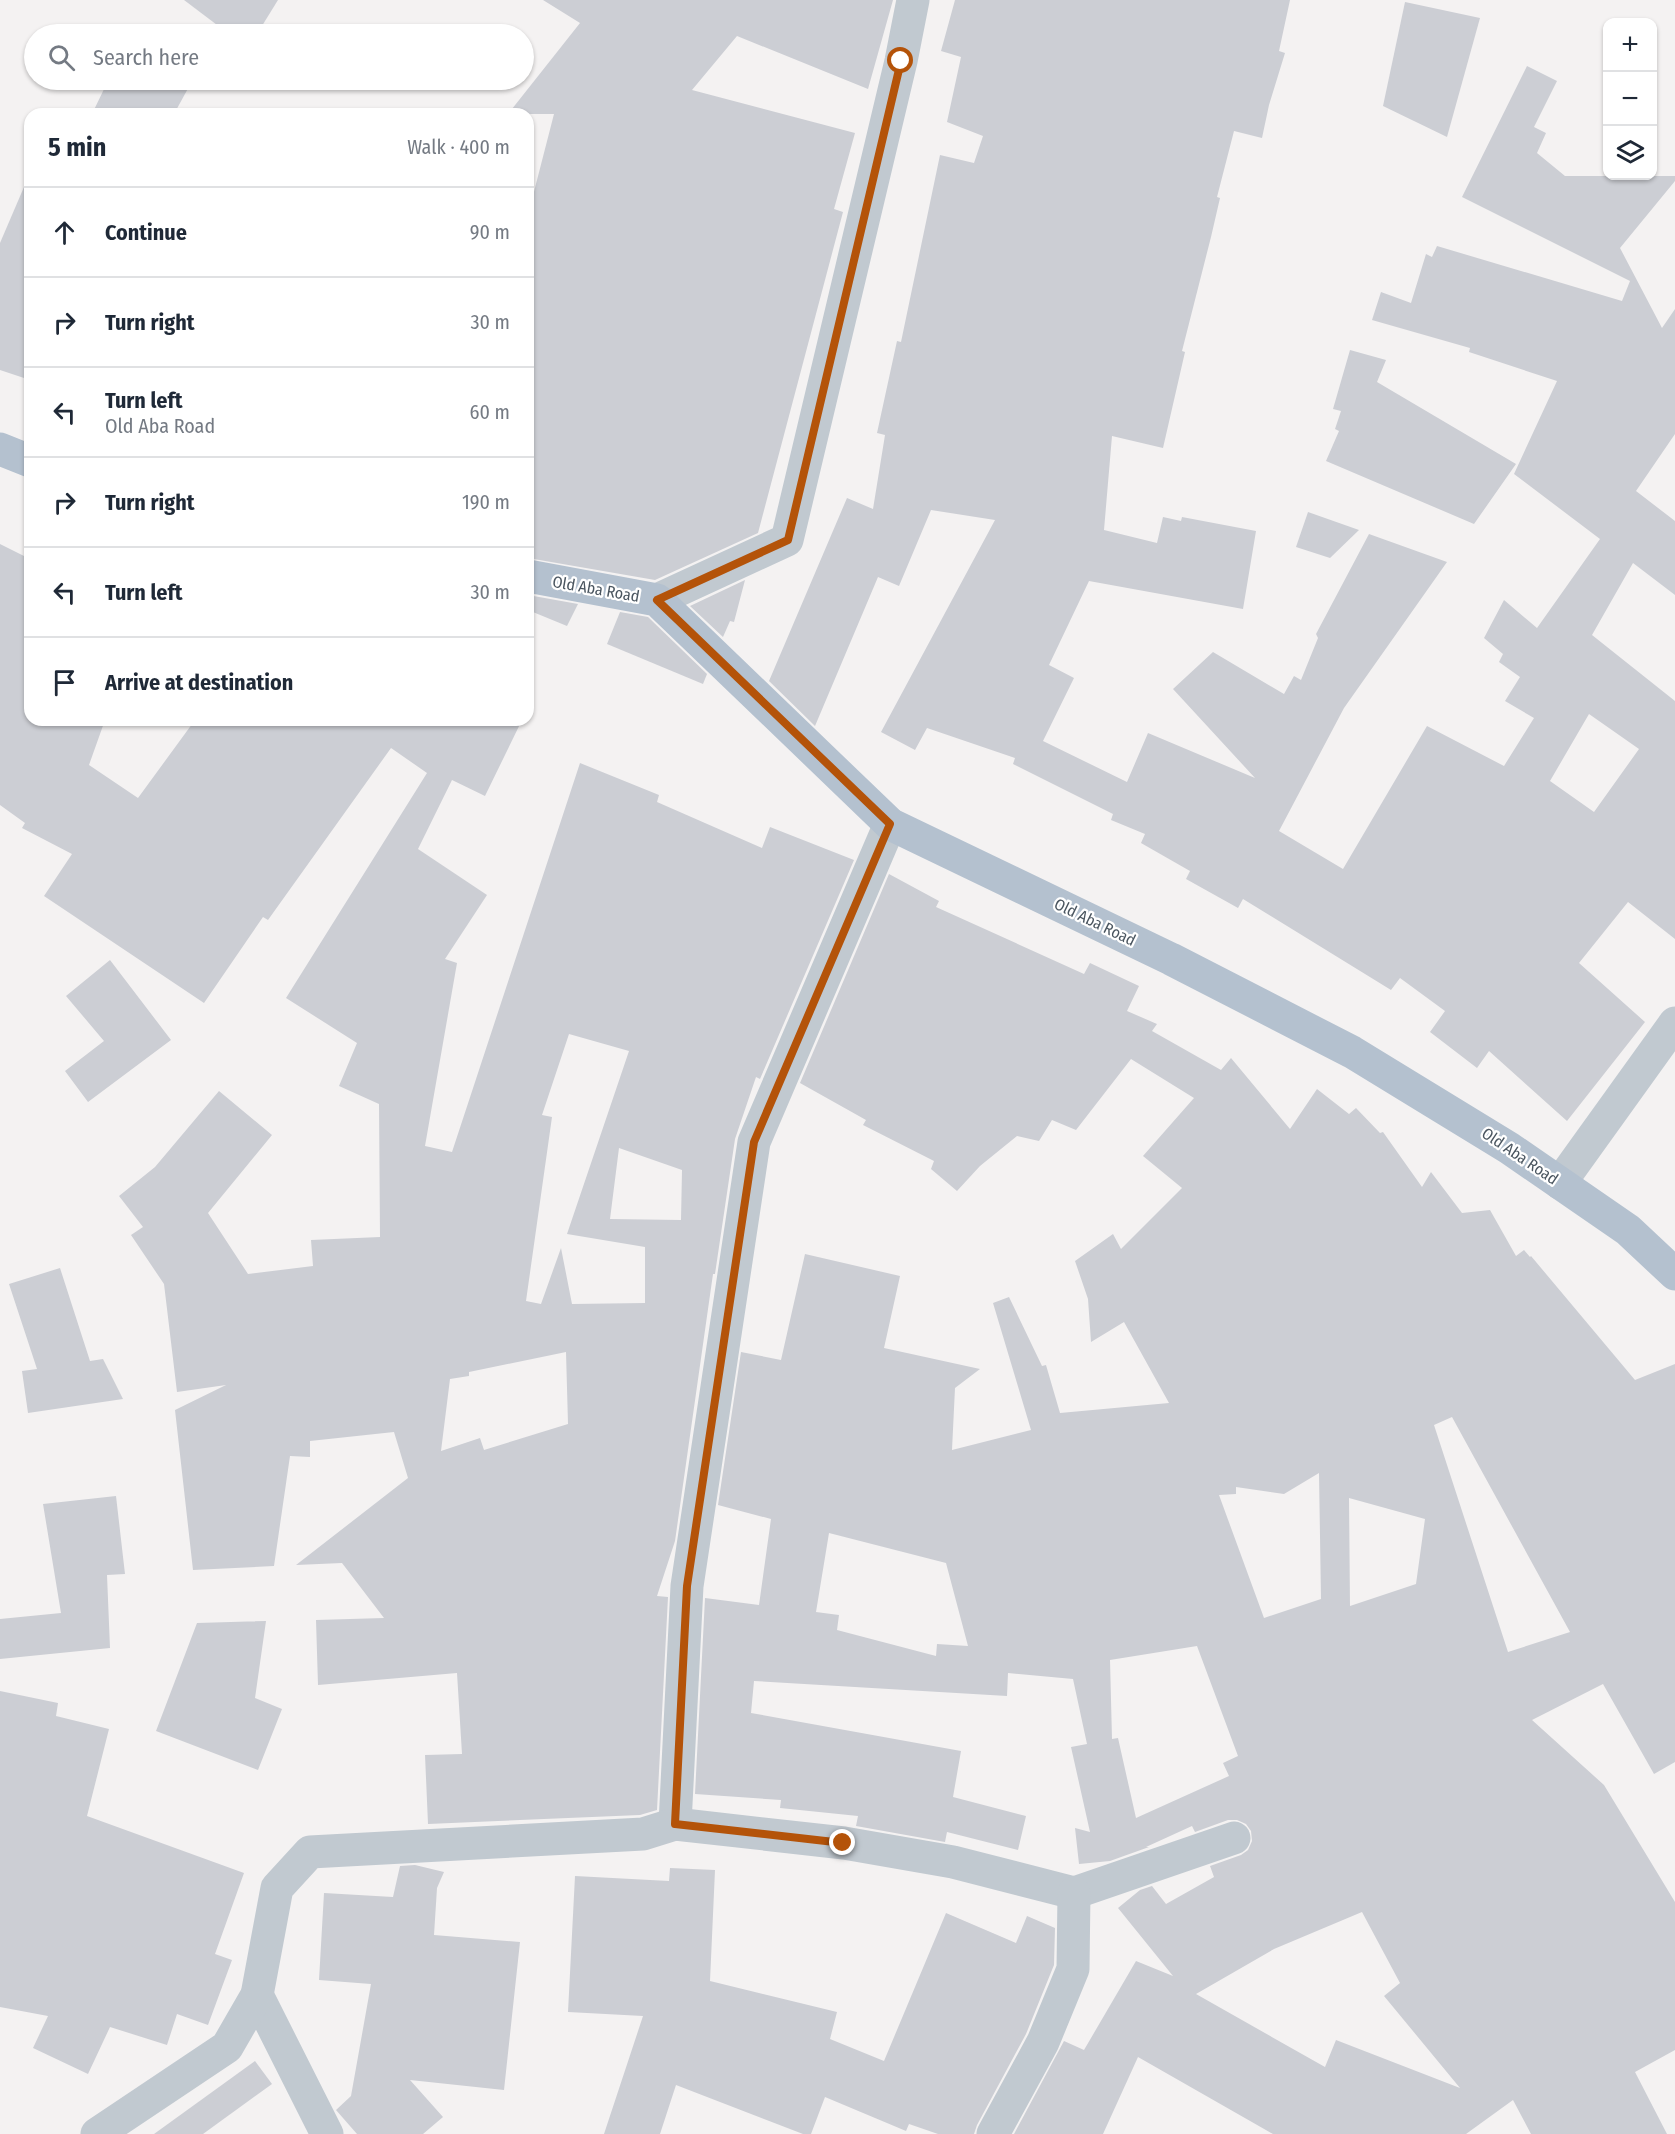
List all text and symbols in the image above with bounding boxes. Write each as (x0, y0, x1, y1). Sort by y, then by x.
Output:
map controls (1603, 18, 1657, 180)
button: + (1603, 18, 1657, 72)
search box (24, 24, 534, 90)
icon: search (45, 41, 78, 74)
text: Search here (93, 44, 199, 71)
route start (887, 47, 913, 73)
button: − (1603, 72, 1657, 126)
button: layers (1603, 126, 1657, 180)
text: 5 min (48, 132, 106, 163)
text: Walk · 400 m (407, 135, 510, 159)
icon: ahead (48, 216, 81, 249)
text: Continue (105, 219, 187, 246)
text: 90 m (470, 220, 510, 244)
icon: right (48, 306, 81, 339)
text: Turn right (105, 309, 194, 336)
text: 30 m (470, 310, 510, 334)
text: Turn left (105, 387, 183, 414)
icon: left (48, 396, 81, 429)
text: 60 m (470, 400, 510, 424)
text: Old Aba Road (105, 414, 215, 438)
icon: right (48, 486, 81, 519)
text: Turn right (105, 489, 194, 516)
text: 190 m (462, 490, 510, 514)
street label: Old Aba Road (551, 572, 641, 606)
icon: left (48, 576, 81, 609)
text: Turn left (105, 579, 183, 606)
text: 30 m (470, 580, 510, 604)
icon: arrive (48, 666, 81, 699)
text: Arrive at destination (105, 669, 293, 696)
street label: Old Aba Road (1051, 894, 1139, 950)
street label: Old Aba Road (1478, 1123, 1562, 1189)
route end (829, 1829, 855, 1855)

